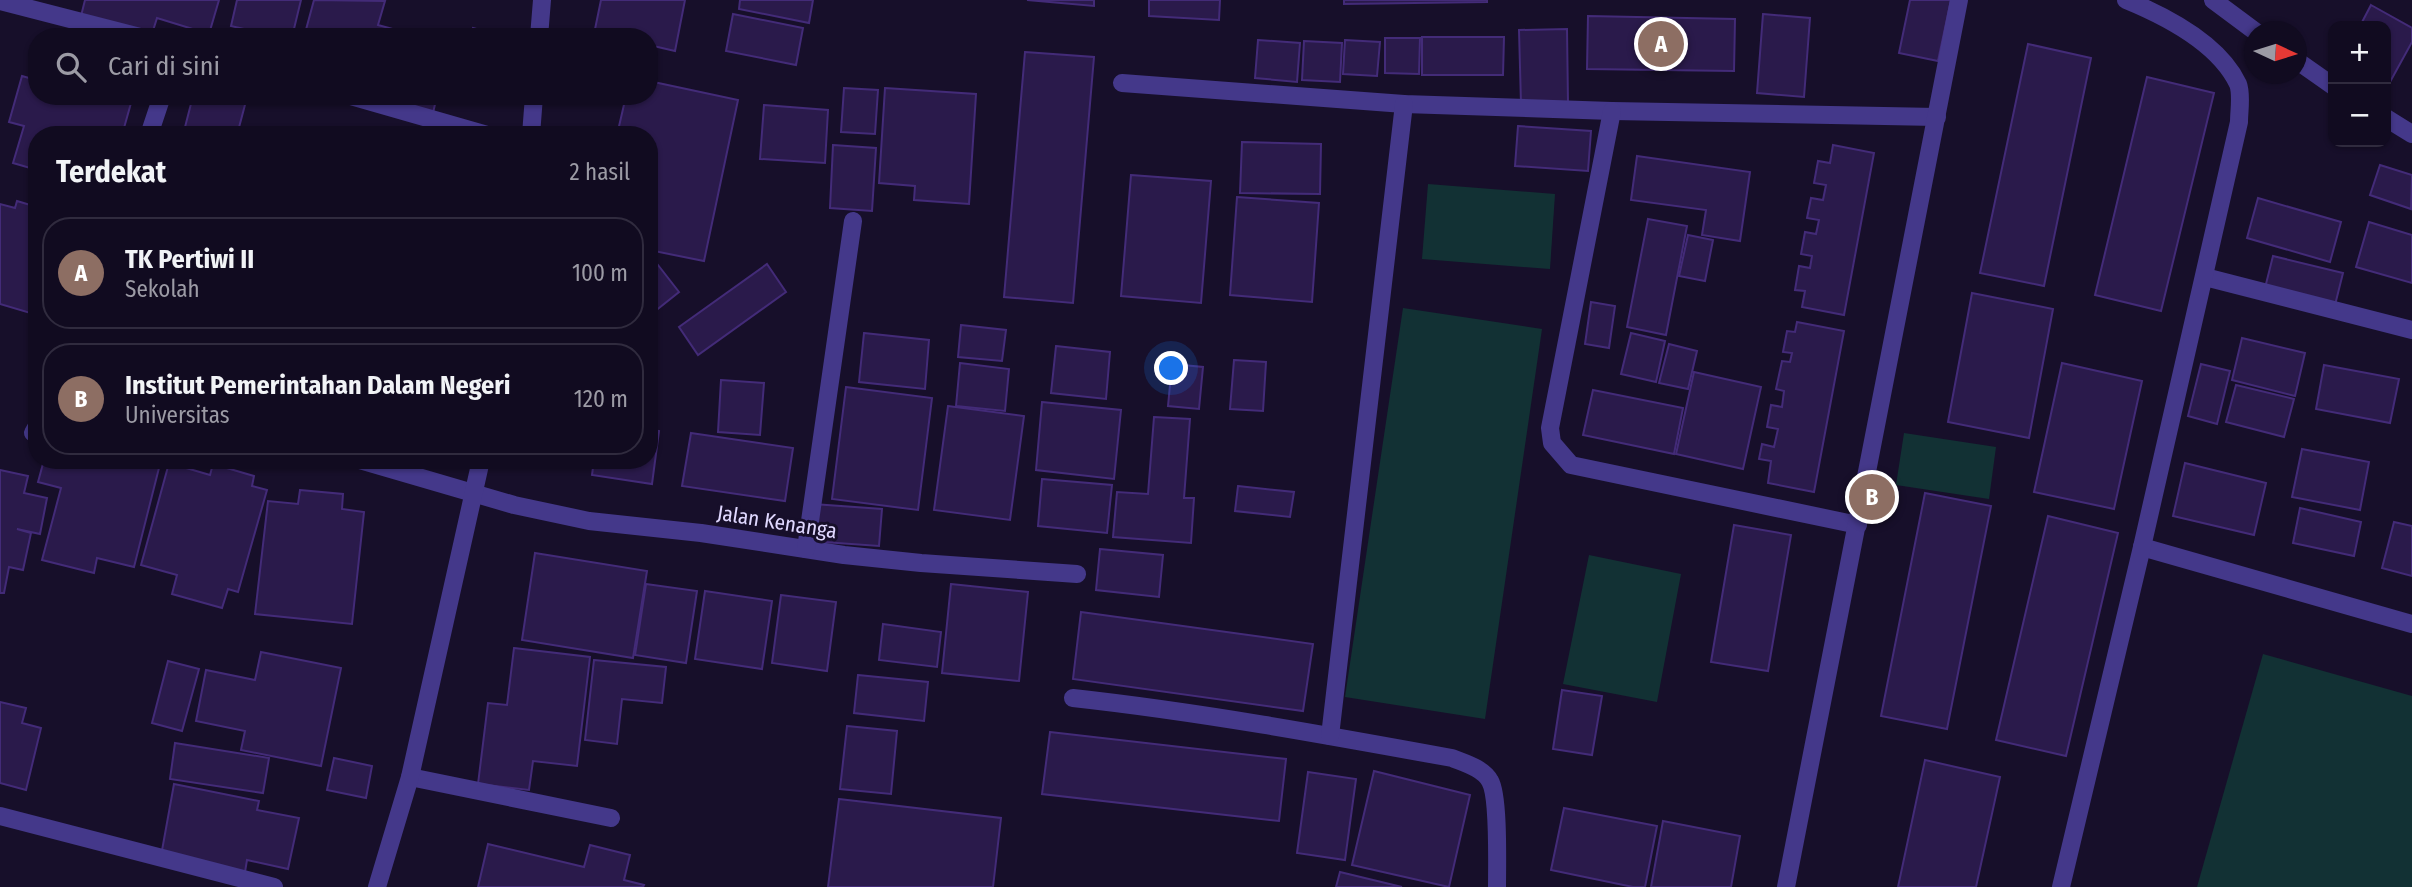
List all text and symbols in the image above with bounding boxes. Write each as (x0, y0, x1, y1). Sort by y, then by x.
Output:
pin: A (1638, 18, 1684, 70)
north arrow (2244, 21, 2307, 84)
map controls (2328, 21, 2391, 147)
button: + (2328, 21, 2391, 84)
search box (28, 28, 658, 105)
icon: search (52, 48, 90, 86)
text: Cari di sini (108, 51, 220, 82)
button: − (2328, 84, 2391, 147)
text: Terdekat (56, 154, 166, 190)
text: 2 hasil (570, 158, 630, 186)
text: TK Pertiwi II (125, 244, 254, 275)
text: A (75, 259, 87, 287)
text: 100 m (572, 259, 628, 287)
text: Sekolah (125, 275, 200, 303)
your location (1154, 351, 1188, 385)
text: Institut Pemerintahan Dalam Negeri (125, 370, 510, 401)
text: B (75, 385, 87, 413)
text: 120 m (574, 385, 628, 413)
text: Universitas (125, 401, 230, 429)
pin: B (1849, 471, 1895, 523)
street label: Jalan Kenanga (715, 500, 839, 544)

